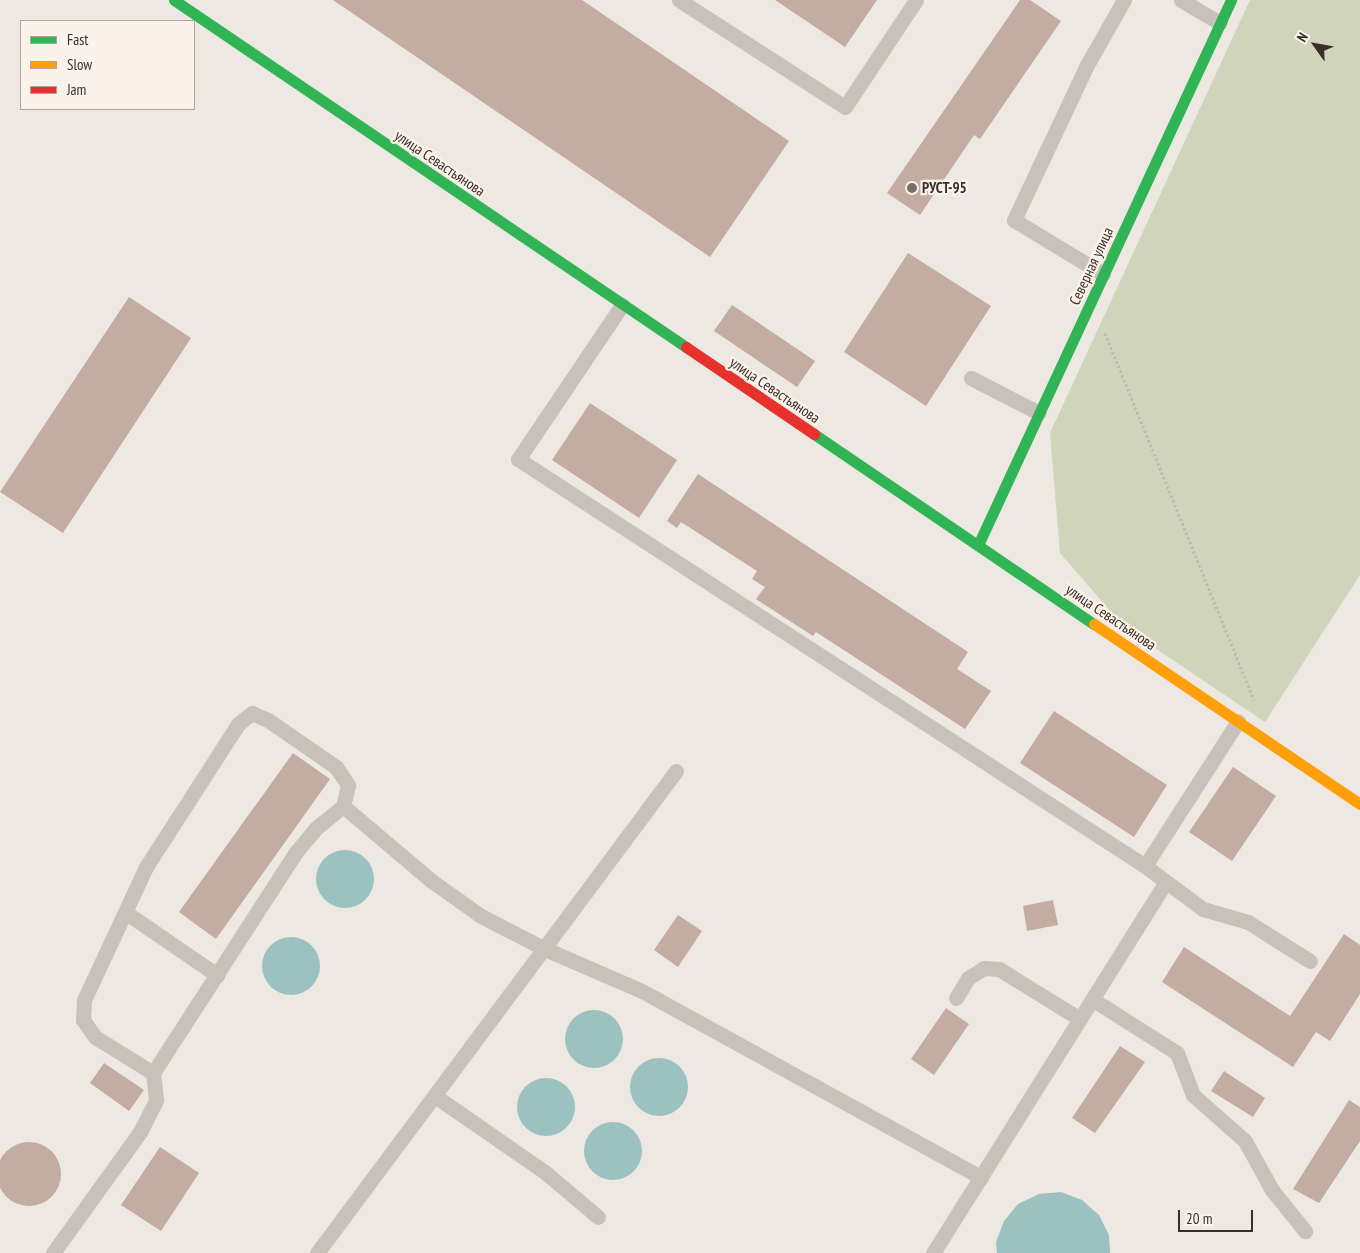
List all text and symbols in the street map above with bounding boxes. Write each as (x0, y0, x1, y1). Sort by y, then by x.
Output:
legend (20, 20, 195, 110)
north arrow (1290, 20, 1340, 70)
text: N (1293, 29, 1312, 45)
text: Fast (67, 30, 88, 49)
text: Slow (67, 55, 92, 74)
text: Jam (67, 80, 86, 99)
street label: улица Севастьянова (391, 126, 489, 200)
place label: РУСТ-95 (922, 179, 967, 197)
marker: РУСТ-95 (906, 182, 918, 194)
street label: Северная улица (1065, 224, 1117, 308)
street label: улица Севастьянова (726, 353, 824, 427)
street label: улица Севастьянова (1062, 580, 1160, 654)
scale bar (1180, 1200, 1255, 1232)
text: 20 m (1186, 1209, 1212, 1228)

